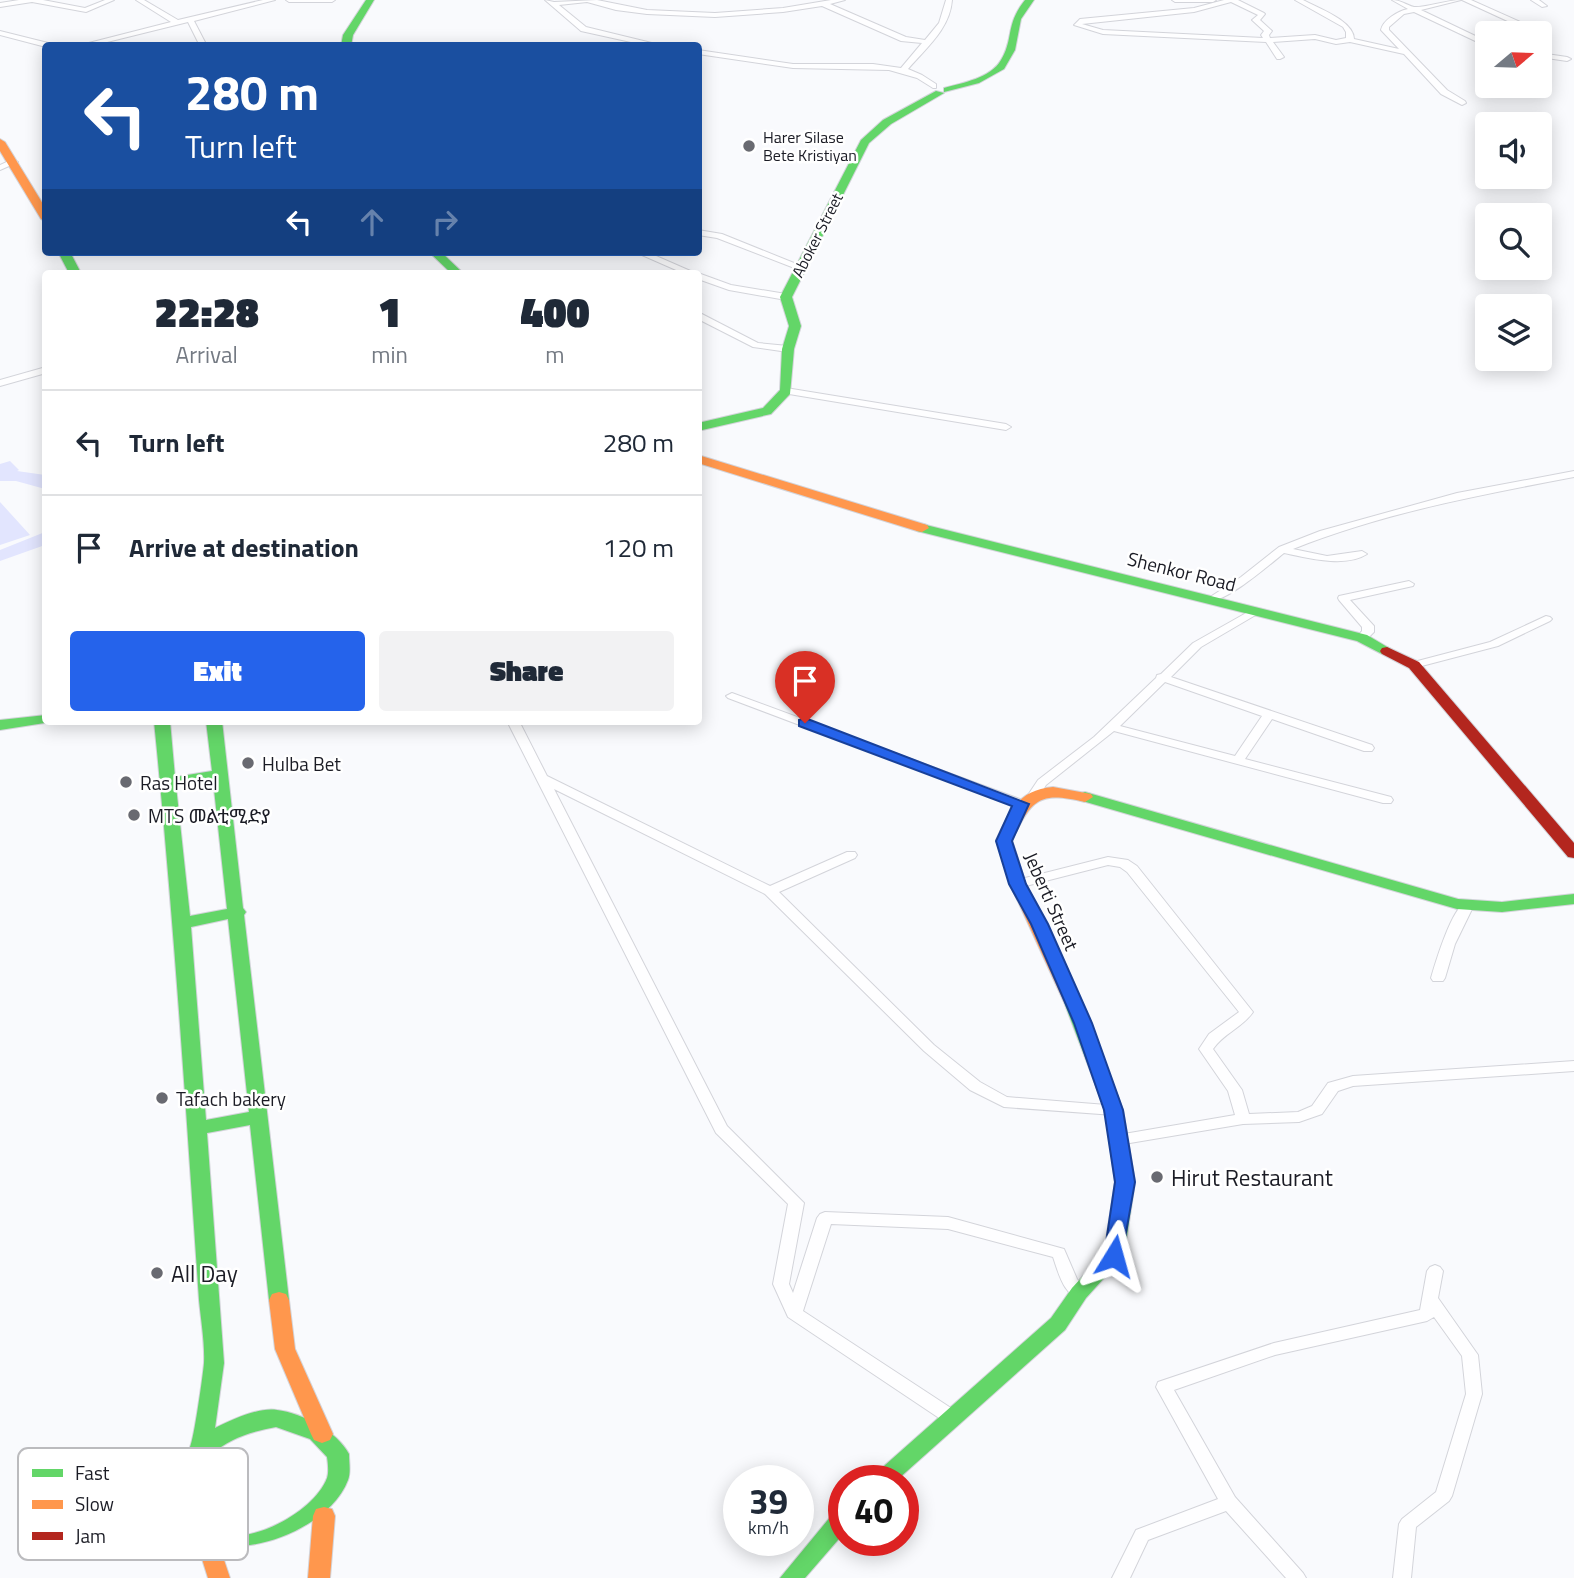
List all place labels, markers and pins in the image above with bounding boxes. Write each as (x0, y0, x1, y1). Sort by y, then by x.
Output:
place label: Harer Silase Bete Kristiyan (763, 125, 857, 167)
marker: Harer Silase Bete Kristiyan (741, 138, 757, 154)
pin (775, 651, 835, 723)
place label: Hulba Bet (262, 749, 341, 778)
marker: Hulba Bet (240, 755, 256, 771)
place label: Ras Hotel (140, 768, 218, 797)
marker: Ras Hotel (118, 774, 134, 790)
place label: MTS መልቲሚድያ (148, 801, 270, 830)
marker: MTS መልቲሚድያ (126, 807, 142, 823)
place label: Tafach bakery (176, 1084, 286, 1113)
marker: Tafach bakery (154, 1090, 170, 1106)
place label: Hirut Restaurant (1171, 1160, 1333, 1195)
marker: Hirut Restaurant (1149, 1169, 1165, 1185)
place label: All Day (171, 1256, 238, 1291)
marker: All Day (149, 1265, 165, 1281)

